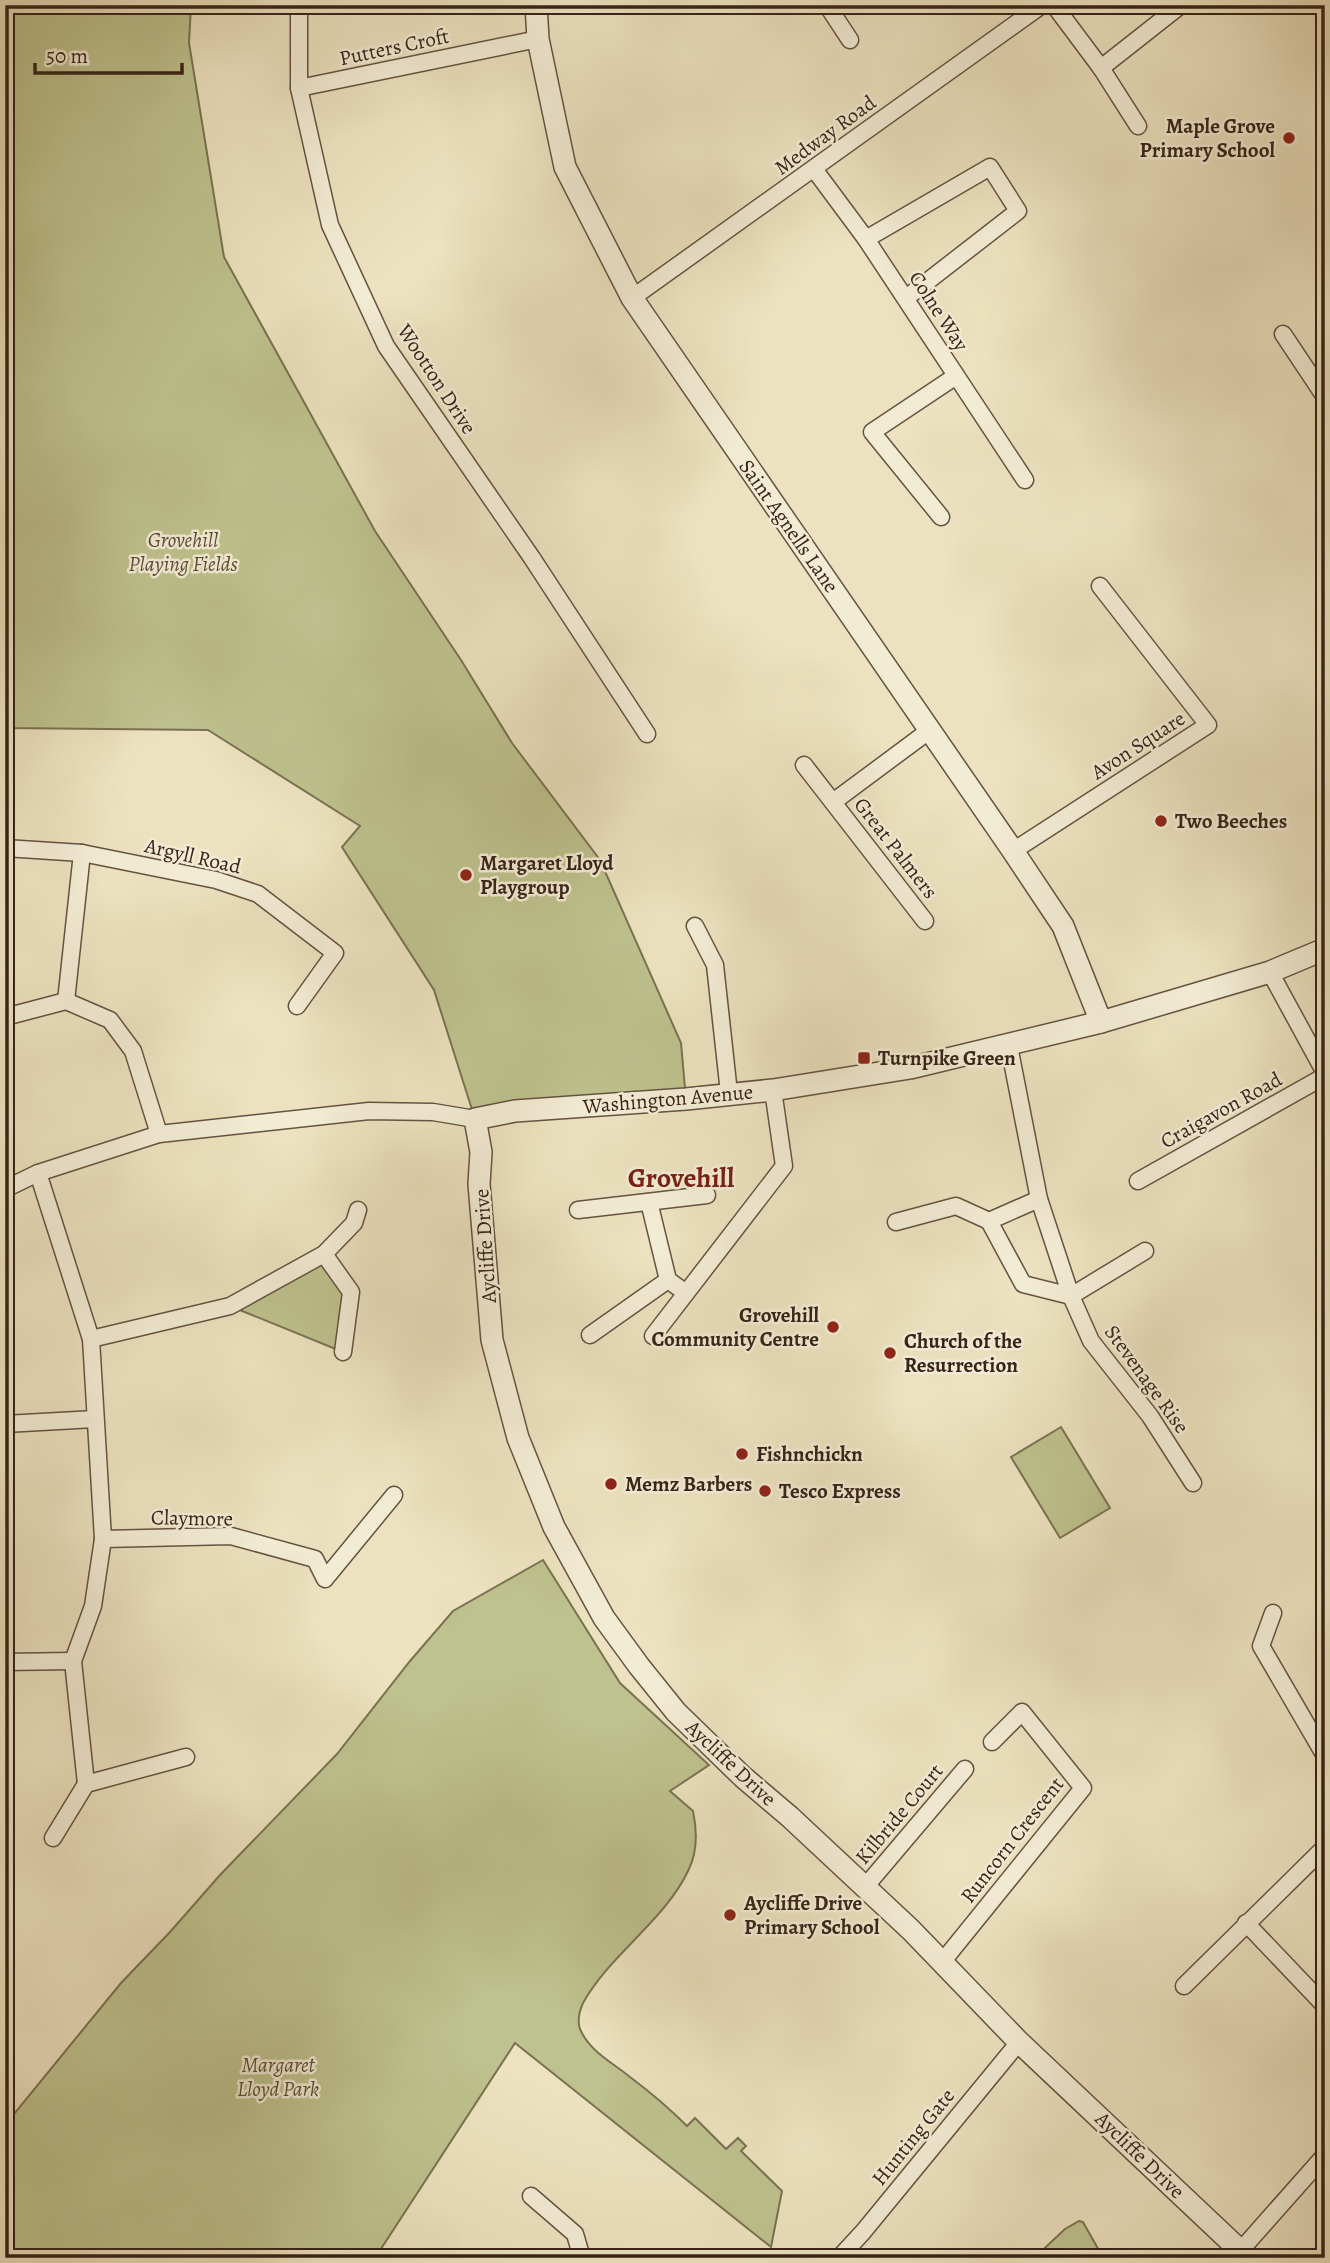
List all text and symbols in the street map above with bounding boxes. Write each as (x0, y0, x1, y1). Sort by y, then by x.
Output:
street label: Putters Croft (337, 22, 452, 72)
scale bar (35, 32, 182, 76)
text: 50 m (46, 42, 88, 70)
street label: Medway Road (769, 88, 882, 181)
place label: Maple Grove Primary School (1140, 112, 1275, 164)
marker: Maple Grove Primary School (1281, 130, 1297, 146)
street label: Colne Way (903, 266, 976, 357)
street label: Wootton Drive (390, 318, 483, 439)
street label: Saint Agnells Lane (733, 454, 845, 598)
park label: Grovehill Playing Fields (128, 526, 238, 578)
street label: Avon Square (1085, 704, 1190, 786)
street label: Great Palmers (848, 792, 944, 904)
place label: Two Beeches (1175, 807, 1287, 835)
marker: Two Beeches (1153, 813, 1169, 829)
street label: Argyll Road (141, 831, 245, 881)
place label: Margaret Lloyd Playgroup (480, 849, 614, 901)
marker: Margaret Lloyd Playgroup (458, 867, 474, 883)
place label: Turnpike Green (878, 1044, 1016, 1072)
marker: Turnpike Green (856, 1050, 872, 1066)
street label: Craigavon Road (1155, 1065, 1287, 1155)
street label: Washington Avenue (581, 1078, 754, 1120)
district label: Grovehill (628, 1159, 735, 1197)
street label: Aycliffe Drive (467, 1188, 503, 1305)
place label: Grovehill Community Centre (651, 1301, 819, 1353)
marker: Grovehill Community Centre (825, 1319, 841, 1335)
street label: Stevenage Rise (1098, 1319, 1196, 1439)
place label: Church of the Resurrection (904, 1327, 1022, 1379)
marker: Church of the Resurrection (882, 1345, 898, 1361)
place label: Fishnchickn (756, 1440, 863, 1468)
marker: Fishnchickn (734, 1446, 750, 1462)
place label: Memz Barbers (625, 1470, 752, 1498)
marker: Memz Barbers (603, 1476, 619, 1492)
place label: Tesco Express (779, 1477, 901, 1505)
marker: Tesco Express (757, 1483, 773, 1499)
street label: Claymore (151, 1503, 233, 1533)
street label: Aycliffe Drive (679, 1713, 782, 1812)
street label: Kilbride Court (849, 1758, 949, 1870)
street label: Runcorn Crescent (954, 1771, 1070, 1909)
place label: Aycliffe Drive Primary School (743, 1889, 880, 1941)
marker: Aycliffe Drive Primary School (722, 1907, 738, 1923)
park label: Margaret Lloyd Park (237, 2051, 319, 2103)
street label: Hunting Gate (865, 2082, 961, 2192)
street label: Aycliffe Drive (1088, 2105, 1191, 2205)

